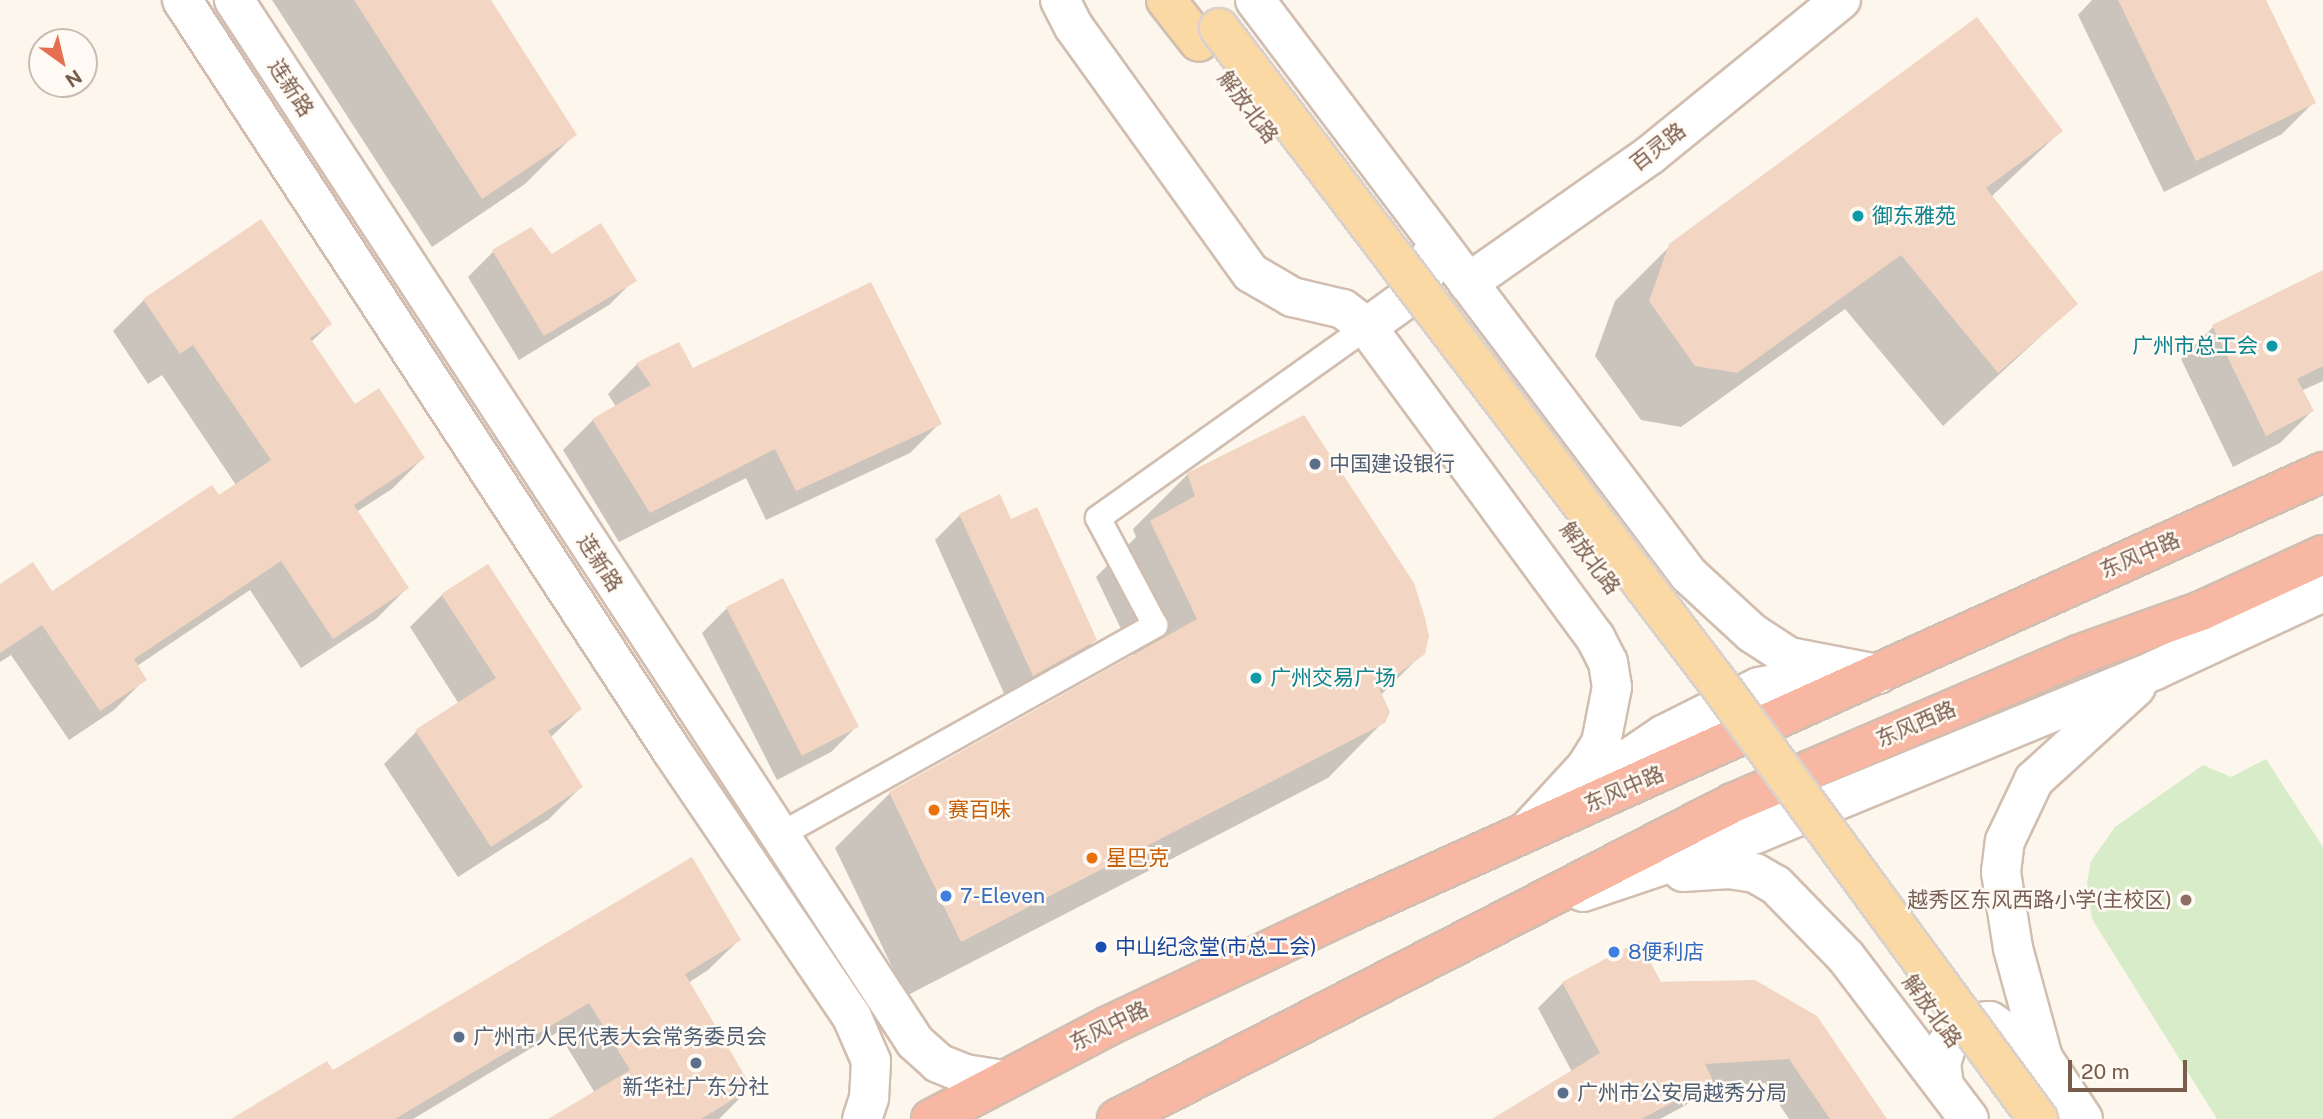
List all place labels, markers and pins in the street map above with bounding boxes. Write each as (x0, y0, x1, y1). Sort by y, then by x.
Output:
place label: 御东雅苑 (1872, 203, 1956, 229)
marker: 御东雅苑 (1850, 208, 1866, 224)
place label: 广州市总工会 (2132, 333, 2258, 359)
marker: 广州市总工会 (2264, 338, 2280, 354)
place label: 中国建设银行 (1329, 451, 1455, 477)
marker: 中国建设银行 (1307, 456, 1323, 472)
place label: 广州交易广场 (1270, 665, 1396, 691)
marker: 广州交易广场 (1248, 670, 1264, 686)
place label: 赛百味 (948, 797, 1011, 823)
marker: 赛百味 (926, 802, 942, 818)
place label: 星巴克 (1106, 845, 1169, 871)
marker: 星巴克 (1084, 850, 1100, 866)
place label: 7-Eleven (960, 883, 1045, 909)
place label: 越秀区东风西路小学(主校区) (1907, 887, 2172, 913)
marker: 7-Eleven (938, 888, 954, 904)
marker: 越秀区东风西路小学(主校区) (2178, 892, 2194, 908)
place label: 中山纪念堂(市总工会) (1115, 934, 1317, 960)
marker: 中山纪念堂(市总工会) (1093, 939, 1109, 955)
place label: 8便利店 (1628, 939, 1705, 965)
marker: 8便利店 (1606, 944, 1622, 960)
place label: 广州市人民代表大会常务委员会 (473, 1024, 767, 1050)
marker: 广州市人民代表大会常务委员会 (451, 1029, 467, 1045)
marker: 新华社广东分社 (688, 1055, 704, 1071)
place label: 新华社广东分社 (623, 1074, 769, 1100)
place label: 广州市公安局越秀分局 (1577, 1080, 1787, 1106)
marker: 广州市公安局越秀分局 (1555, 1085, 1571, 1101)

